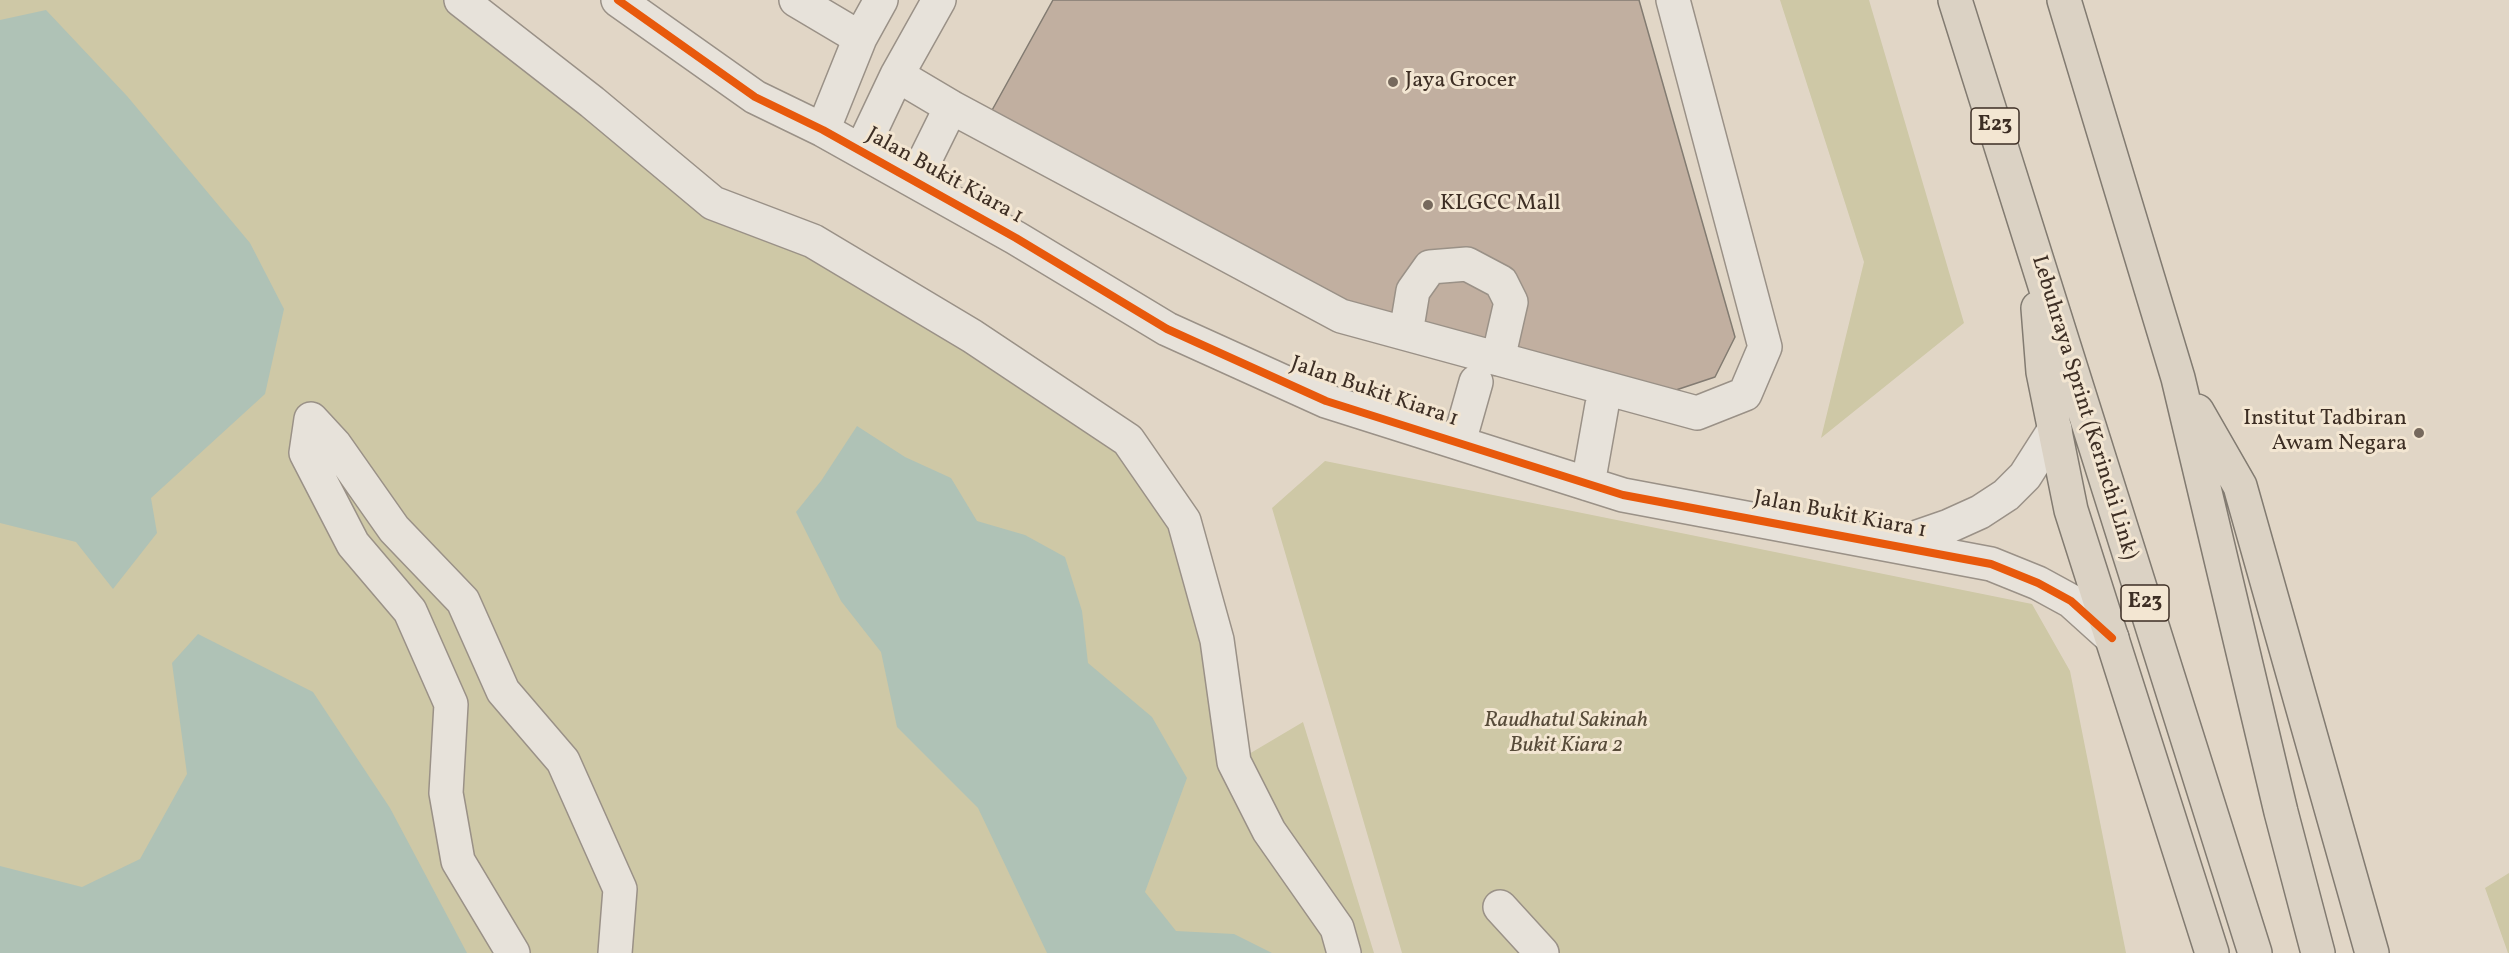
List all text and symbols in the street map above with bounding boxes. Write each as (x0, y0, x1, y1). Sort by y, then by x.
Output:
place label: Jaya Grocer (1405, 69, 1516, 95)
marker: Jaya Grocer (1386, 75, 1400, 89)
road number: E23 (1971, 108, 2019, 144)
street label: Jalan Bukit Kiara 1 (861, 123, 1027, 231)
place label: KLGCC Mall (1440, 192, 1561, 218)
marker: KLGCC Mall (1421, 198, 1435, 212)
street label: Lebuhraya Sprint (Kerinchi Link) (2024, 253, 2142, 563)
street label: Jalan Bukit Kiara 1 (1287, 352, 1461, 434)
place label: Institut Tadbiran Awam Negara (2243, 407, 2407, 458)
marker: Institut Tadbiran Awam Negara (2412, 426, 2426, 440)
street label: Jalan Bukit Kiara 1 (1751, 486, 1929, 546)
road number: E23 (2121, 585, 2169, 621)
park label: Raudhatul Sakinah Bukit Kiara 2 (1484, 709, 1648, 760)

